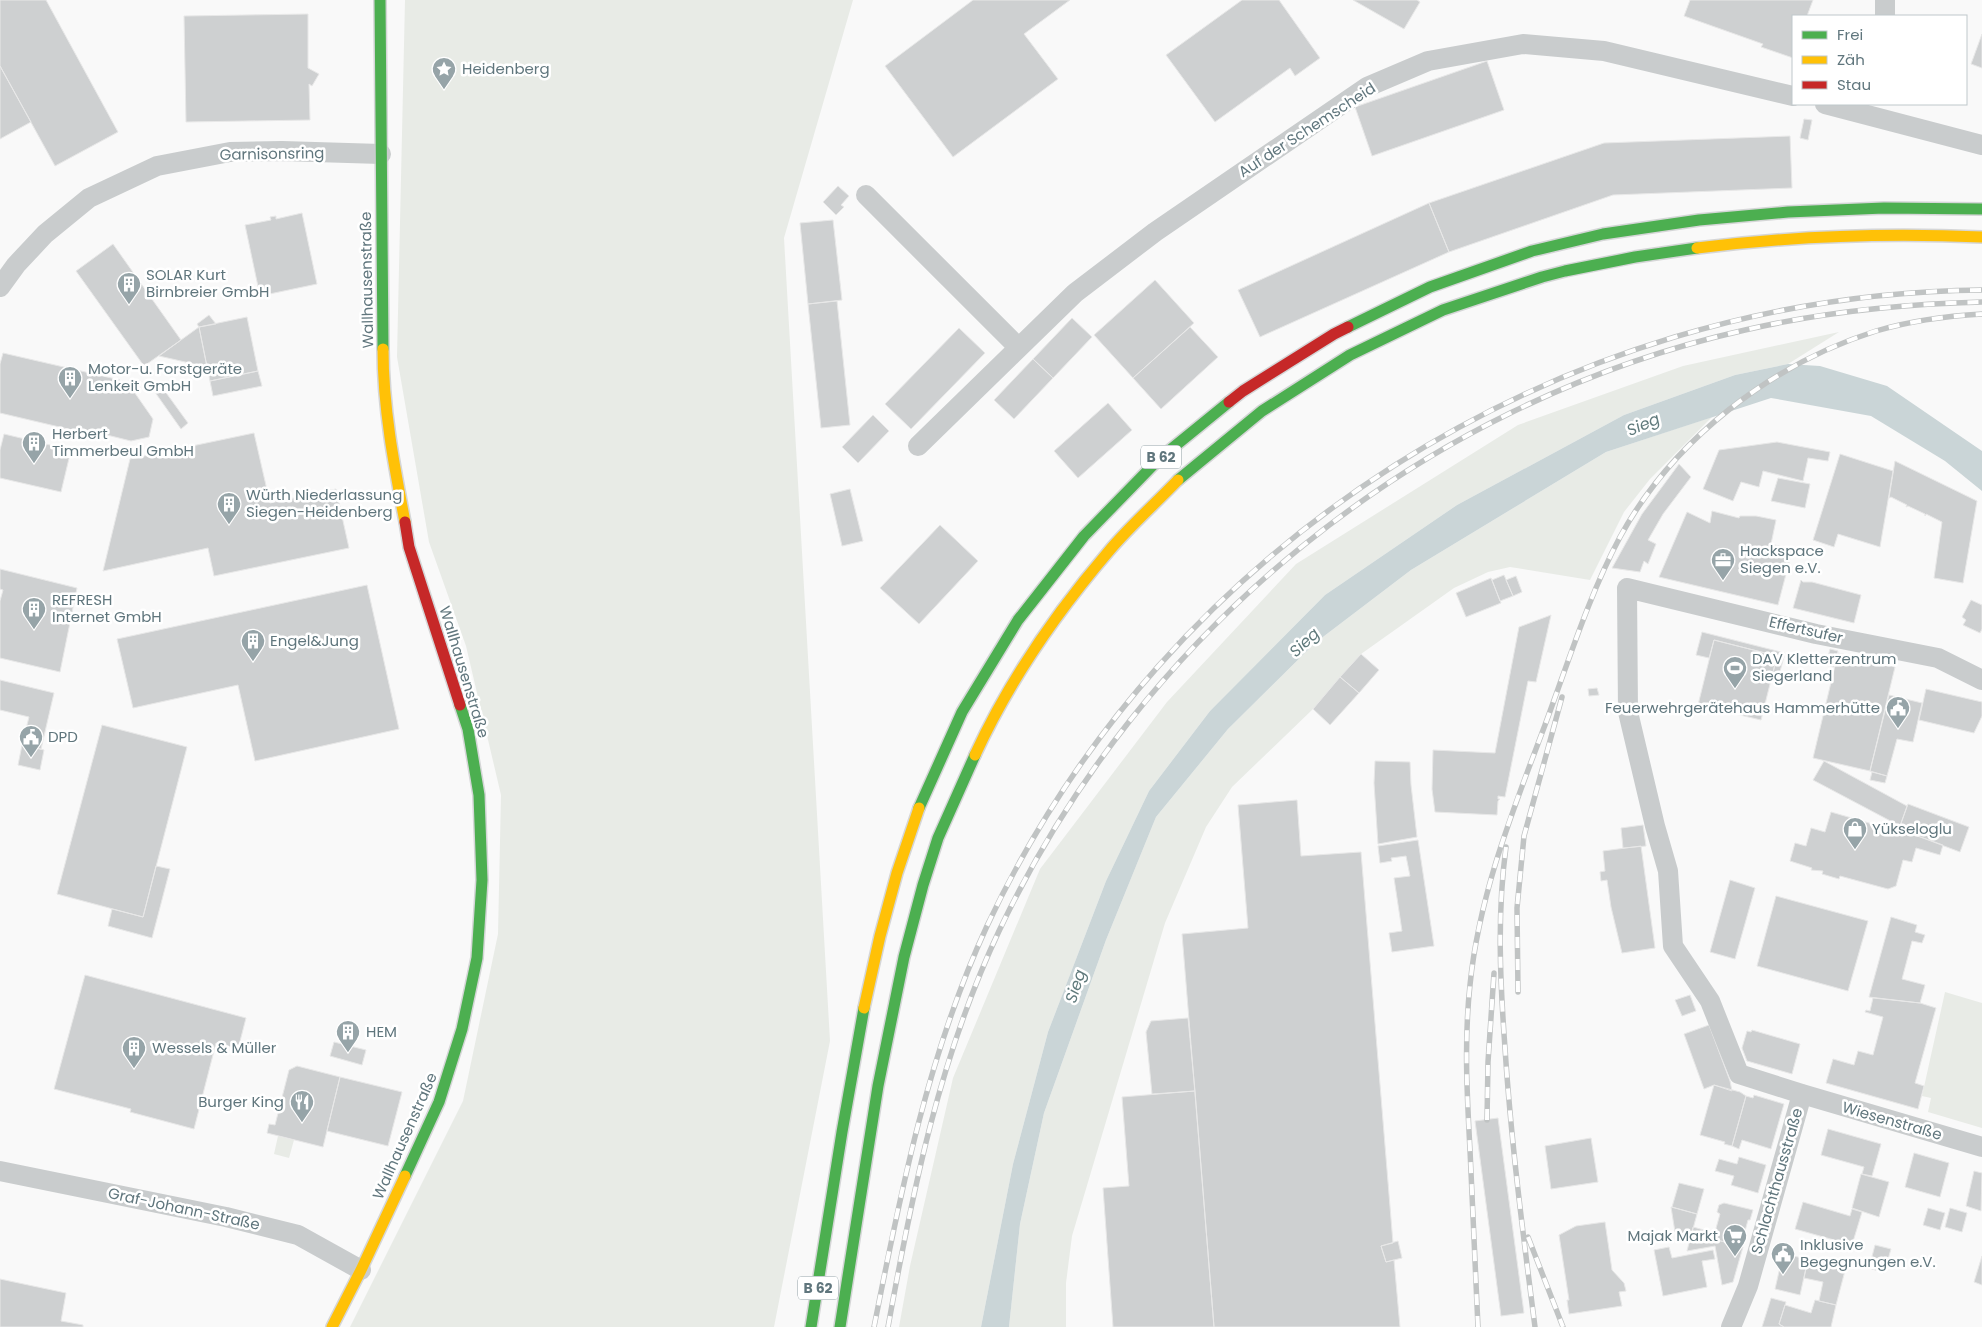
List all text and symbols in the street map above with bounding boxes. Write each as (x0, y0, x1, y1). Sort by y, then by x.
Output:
legend (1792, 15, 1967, 105)
text: Frei (1837, 24, 1863, 45)
text: Zäh (1837, 49, 1865, 70)
place icon: Heidenberg (431, 56, 457, 90)
place label: Heidenberg (462, 58, 550, 79)
text: Stau (1837, 74, 1871, 95)
street label: Auf der Schemscheid (1234, 77, 1379, 182)
street label: Garnisonsring (220, 142, 324, 165)
street label: Wallhausenstraße (355, 211, 378, 349)
place label: SOLAR Kurt Birnbreier GmbH (146, 264, 269, 302)
building icon: SOLAR Kurt Birnbreier GmbH (116, 271, 142, 305)
place label: Motor-u. Forstgeräte Lenkeit GmbH (88, 358, 242, 396)
building icon: Motor-u. Forstgeräte Lenkeit GmbH (57, 365, 83, 399)
water label: Sieg (1623, 407, 1663, 442)
place label: Herbert Timmerbeul GmbH (52, 423, 194, 461)
building icon: Herbert Timmerbeul GmbH (21, 430, 47, 464)
road number: B 62 (1141, 446, 1181, 468)
place label: Würth Niederlassung Siegen-Heidenberg (246, 484, 402, 522)
building icon: Würth Niederlassung Siegen-Heidenberg (216, 491, 242, 525)
place label: Hackspace Siegen e.V. (1740, 540, 1824, 578)
office icon: Hackspace Siegen e.V. (1710, 547, 1736, 581)
place label: REFRESH Internet GmbH (52, 589, 162, 627)
building icon: REFRESH Internet GmbH (21, 596, 47, 630)
street label: Wallhausenstraße (434, 603, 495, 740)
street label: Effertsufer (1767, 611, 1845, 648)
water label: Sieg (1284, 622, 1325, 662)
building icon: Engel&Jung (240, 628, 266, 662)
place label: Engel&Jung (270, 630, 359, 651)
place label: DAV Kletterzentrum Siegerland (1752, 648, 1896, 686)
sports icon: DAV Kletterzentrum Siegerland (1722, 655, 1748, 689)
public building icon: Feuerwehrgerätehaus Hammerhütte (1885, 695, 1911, 729)
place label: Feuerwehrgerätehaus Hammerhütte (1605, 697, 1880, 718)
public building icon: DPD (18, 724, 44, 758)
place label: DPD (48, 726, 78, 747)
shop icon: Yükseloglu (1842, 816, 1868, 850)
place label: Yükseloglu (1872, 818, 1952, 839)
water label: Sieg (1059, 966, 1092, 1006)
building icon: HEM (335, 1019, 361, 1053)
place label: HEM (366, 1021, 397, 1042)
building icon: Wessels & Müller (121, 1035, 147, 1069)
place label: Wessels & Müller (152, 1037, 277, 1058)
street label: Wallhausenstraße (367, 1069, 442, 1203)
restaurant icon: Burger King (289, 1089, 315, 1123)
place label: Burger King (198, 1091, 284, 1112)
street label: Wiesenstraße (1840, 1096, 1944, 1145)
street label: Schlachthausstraße (1746, 1105, 1807, 1256)
street label: Graf-Johann-Straße (106, 1182, 262, 1235)
supermarket icon: Majak Markt (1722, 1223, 1748, 1257)
place label: Majak Markt (1628, 1225, 1718, 1246)
place label: Inklusive Begegnungen e.V. (1800, 1234, 1936, 1272)
public building icon: Inklusive Begegnungen e.V. (1770, 1241, 1796, 1275)
road number: B 62 (798, 1276, 838, 1300)

